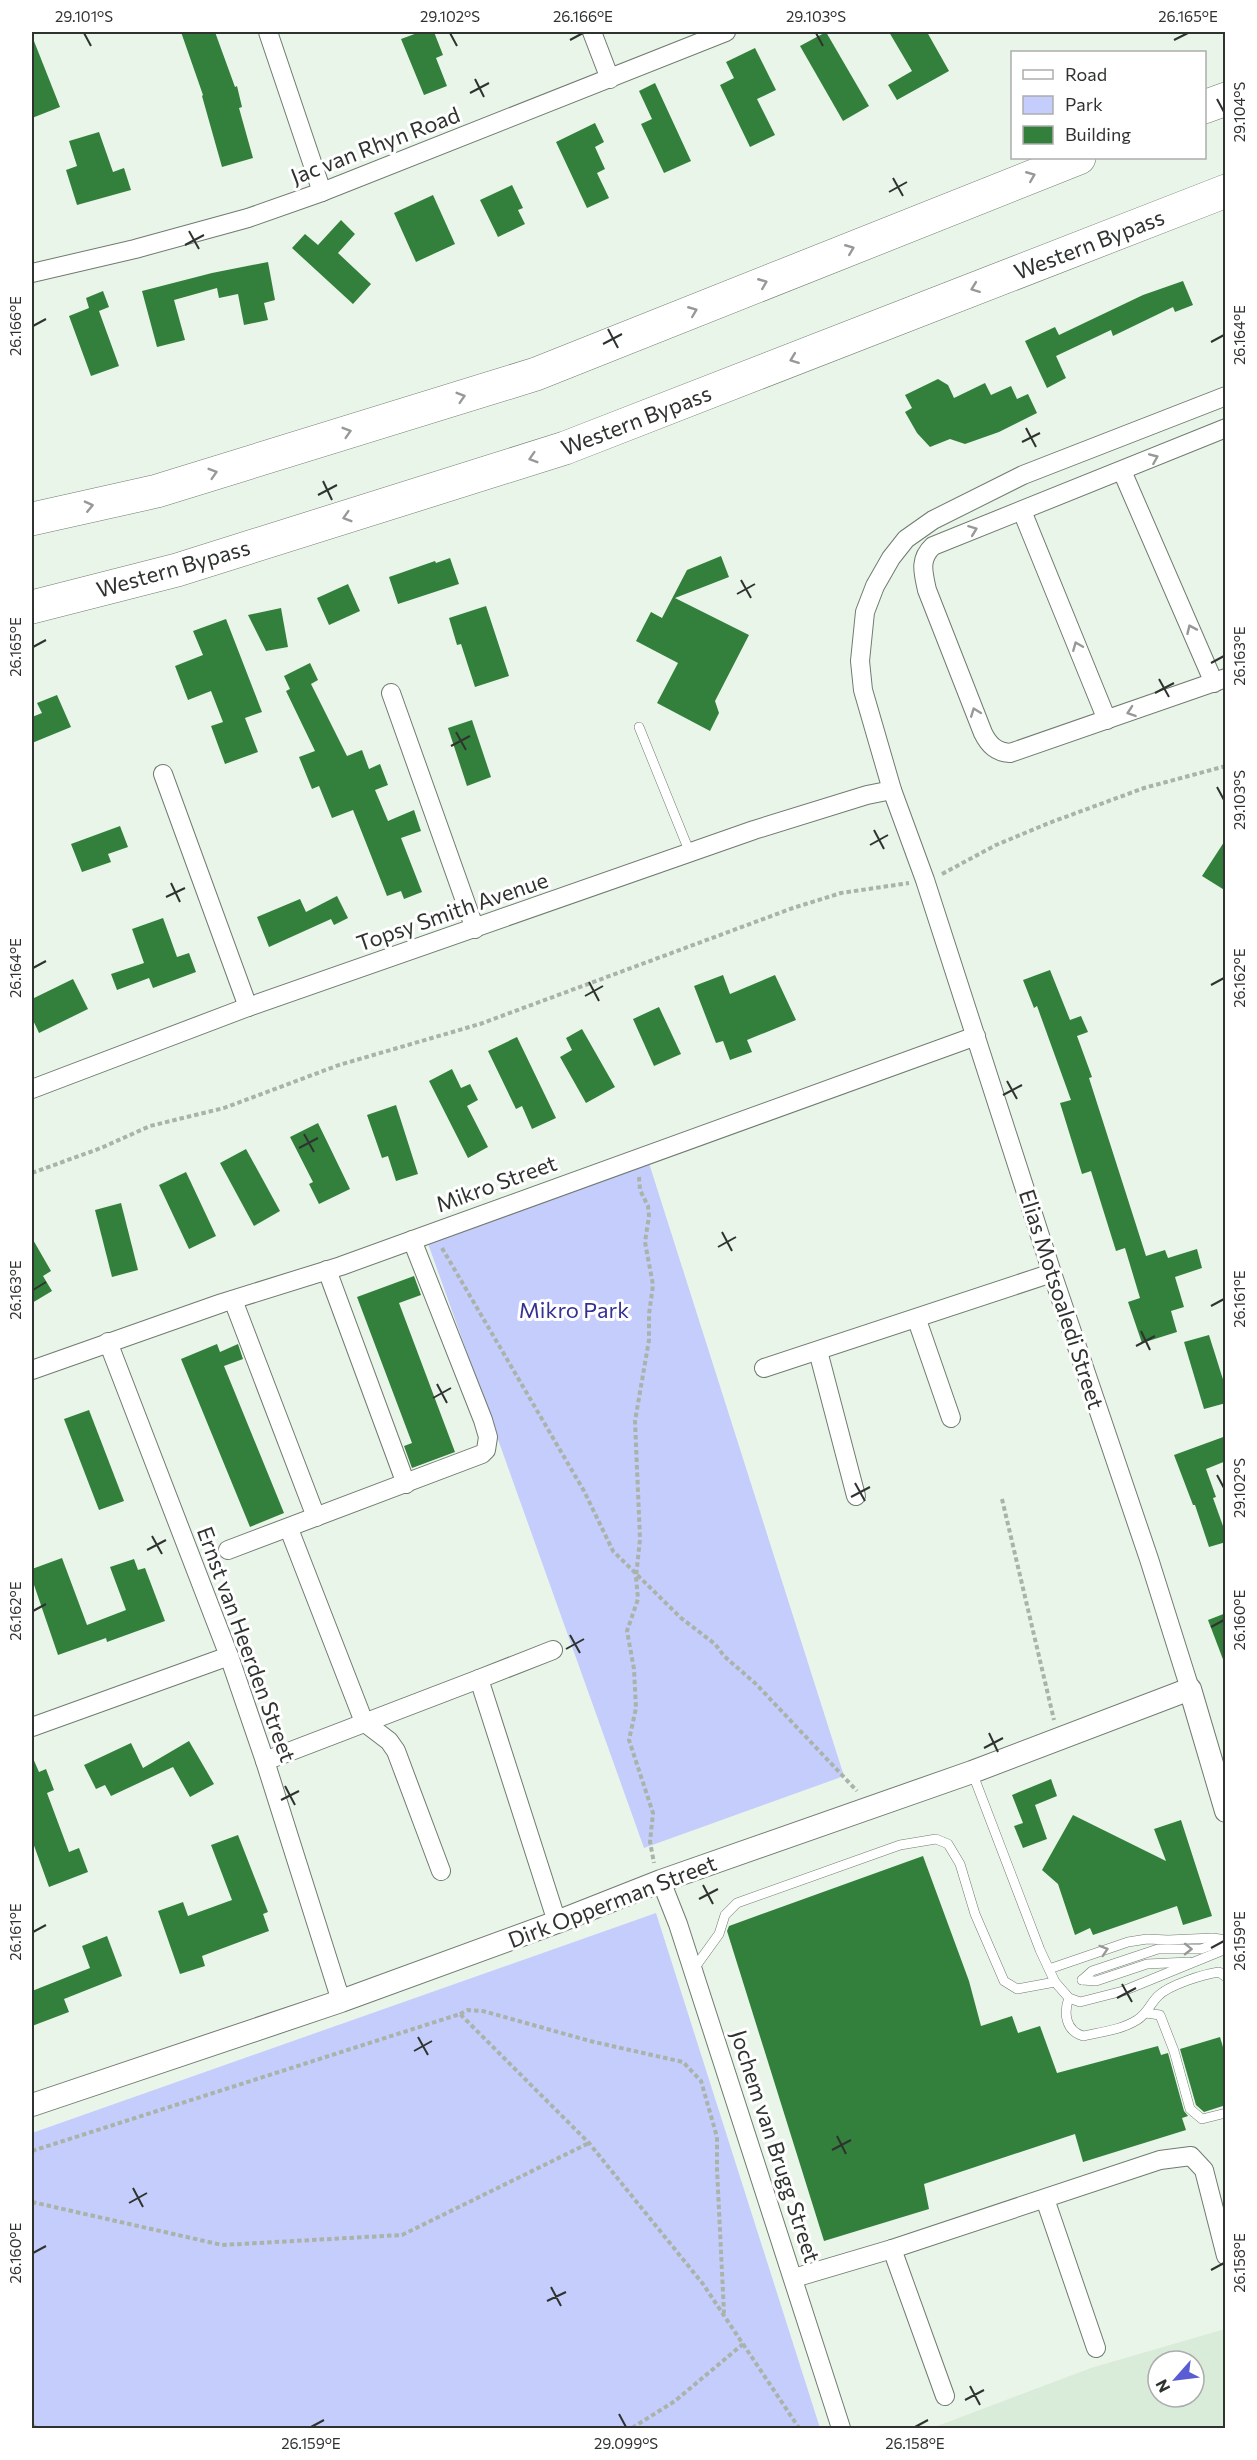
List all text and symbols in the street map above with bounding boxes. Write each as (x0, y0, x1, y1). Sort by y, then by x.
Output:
text: 29.101°S (55, 7, 113, 25)
text: 29.102°S (420, 7, 480, 25)
text: 26.166°E (553, 7, 613, 25)
text: 29.103°S (786, 7, 846, 25)
text: 26.165°E (1158, 7, 1218, 25)
legend (1011, 51, 1206, 159)
text: Road (1065, 63, 1107, 85)
text: 29.104°S (1230, 82, 1248, 142)
text: Park (1065, 93, 1103, 115)
street label: Jac van Rhyn Road (287, 100, 463, 190)
text: Building (1065, 123, 1131, 145)
one-way arrow (1026, 171, 1036, 184)
street label: Western Bypass (1010, 203, 1168, 285)
one-way arrow (844, 243, 855, 256)
one-way arrow (757, 278, 768, 291)
one-way arrow (971, 281, 982, 293)
text: 26.166°E (6, 296, 24, 356)
text: 26.164°E (1230, 305, 1248, 365)
one-way arrow (687, 306, 698, 318)
one-way arrow (789, 352, 800, 364)
street label: Western Bypass (557, 379, 715, 461)
one-way arrow (455, 392, 465, 404)
one-way arrow (341, 427, 352, 439)
one-way arrow (528, 451, 539, 464)
one-way arrow (1148, 453, 1159, 465)
one-way arrow (207, 468, 218, 480)
one-way arrow (83, 500, 93, 513)
one-way arrow (342, 510, 353, 522)
one-way arrow (967, 525, 978, 537)
street label: Western Bypass (93, 533, 253, 603)
text: 26.165°E (6, 617, 24, 677)
one-way arrow (1186, 625, 1198, 636)
text: 26.163°E (1230, 626, 1248, 686)
one-way arrow (1072, 642, 1084, 653)
one-way arrow (1126, 704, 1137, 717)
one-way arrow (969, 708, 982, 718)
text: 29.103°S (1230, 770, 1248, 830)
street label: Topsy Smith Avenue (353, 866, 551, 956)
text: 26.164°E (6, 938, 24, 998)
text: 26.162°E (1230, 948, 1248, 1008)
street label: Mikro Street (432, 1149, 560, 1217)
street label: Elias Motsoaledi Street (1014, 1186, 1110, 1412)
text: 26.163°E (6, 1260, 24, 1320)
text: 26.161°E (1230, 1270, 1248, 1328)
park label: Mikro Park (519, 1296, 629, 1323)
text: 29.102°S (1230, 1458, 1248, 1518)
street label: Ernst van Heerden Street (192, 1523, 302, 1765)
text: 26.162°E (6, 1581, 24, 1641)
text: 26.160°E (1230, 1590, 1248, 1650)
street label: Dirk Opperman Street (504, 1849, 720, 1953)
text: 26.161°E (6, 1903, 24, 1961)
text: 26.159°E (1230, 1911, 1248, 1971)
one-way arrow (1184, 1943, 1193, 1955)
one-way arrow (1098, 1945, 1109, 1957)
street label: Jochem van Brugg Street (726, 2026, 826, 2266)
text: 26.160°E (6, 2223, 24, 2283)
text: 26.158°E (1230, 2233, 1248, 2293)
north arrow (1146, 2349, 1206, 2409)
text: N (1151, 2377, 1174, 2396)
text: 26.159°E (281, 2434, 341, 2452)
text: 29.099°S (594, 2434, 658, 2452)
text: 26.158°E (885, 2434, 945, 2452)

